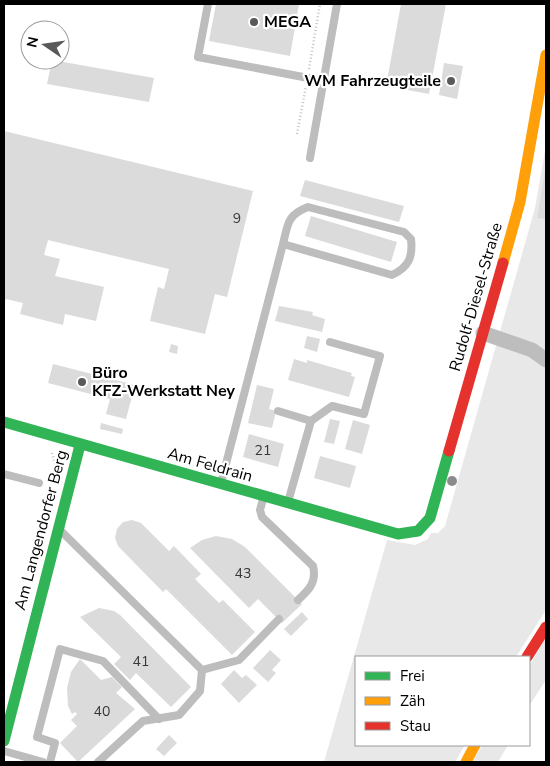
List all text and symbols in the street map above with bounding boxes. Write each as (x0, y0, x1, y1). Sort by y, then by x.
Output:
place label: MEGA (264, 11, 311, 33)
marker: MEGA (248, 16, 260, 28)
north arrow (20, 20, 70, 70)
text: N (22, 35, 43, 49)
place label: WM Fahrzeugteile (304, 70, 441, 92)
marker: WM Fahrzeugteile (445, 75, 457, 87)
house number: 9 (233, 209, 241, 228)
street label: Rudolf-Diesel-Straße (444, 220, 508, 374)
place label: Büro KFZ-Werkstatt Ney (92, 362, 235, 402)
marker: Büro KFZ-Werkstatt Ney (76, 376, 88, 388)
house number: 21 (255, 441, 271, 460)
street label: Am Feldrain (165, 442, 255, 488)
street label: Am Langendorfer Berg (9, 448, 73, 612)
house number: 43 (235, 564, 251, 583)
house number: 41 (133, 652, 149, 671)
legend (355, 656, 530, 746)
text: Frei (400, 666, 425, 686)
text: Zäh (400, 691, 425, 711)
house number: 40 (94, 702, 110, 721)
text: Stau (400, 716, 431, 736)

